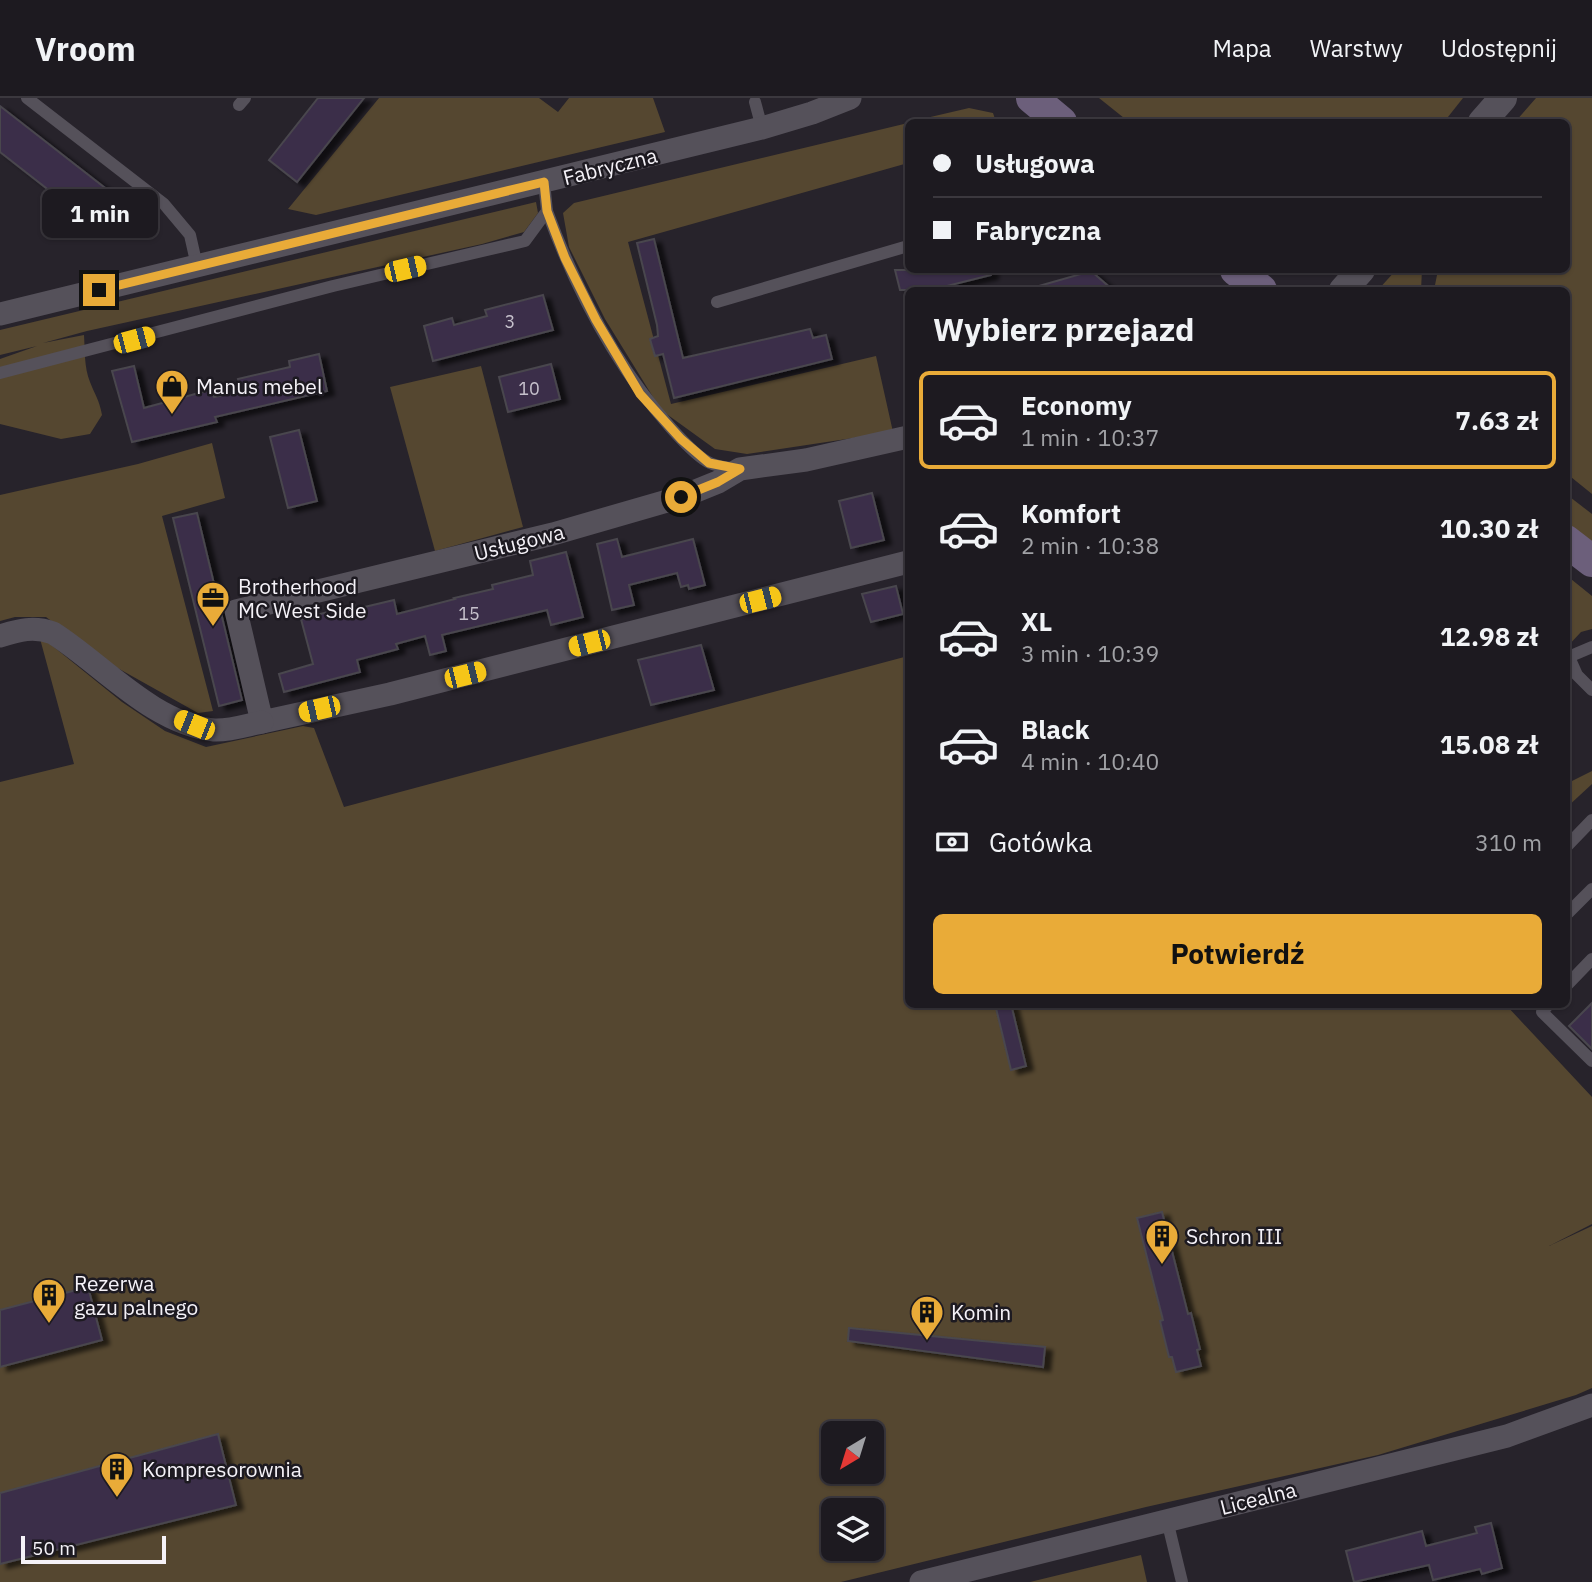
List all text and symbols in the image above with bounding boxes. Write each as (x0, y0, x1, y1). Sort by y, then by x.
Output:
text: Vroom (35, 27, 136, 70)
text: Mapa (1213, 32, 1272, 64)
text: Warstwy (1310, 32, 1403, 64)
text: Udostępnij (1441, 32, 1557, 64)
street label: Fabryczna (560, 141, 660, 191)
text: Usługowa (975, 146, 1095, 180)
callout: 1 min (41, 188, 157, 238)
text: 1 min (70, 198, 130, 228)
text: Fabryczna (975, 213, 1101, 247)
car (383, 254, 428, 284)
route end (83, 274, 115, 306)
text: Wybierz przejazd (933, 308, 1195, 350)
house number: 3 (505, 310, 515, 333)
car (111, 324, 158, 356)
shop icon: Manus mebel (153, 367, 191, 416)
place label: Manus mebel (196, 372, 323, 400)
house number: 10 (518, 377, 540, 400)
text: Economy (1021, 388, 1132, 422)
icon: car (937, 389, 1000, 452)
text: 7.63 zł (1455, 403, 1538, 437)
text: 1 min · 10:37 (1021, 422, 1159, 452)
route start (665, 481, 697, 513)
text: Komfort (1021, 496, 1121, 530)
icon: car (937, 497, 1000, 560)
text: 10.30 zł (1440, 511, 1538, 545)
street label: Usługowa (471, 517, 567, 567)
text: 2 min · 10:38 (1021, 530, 1159, 560)
place label: Brotherhood MC West Side (238, 572, 367, 624)
office icon: Brotherhood MC West Side (194, 579, 232, 628)
car (738, 585, 783, 615)
house number: 15 (458, 602, 480, 625)
text: XL (1021, 604, 1052, 638)
icon: car (937, 605, 1000, 668)
text: 12.98 zł (1440, 619, 1538, 653)
car (567, 628, 612, 658)
text: 3 min · 10:39 (1021, 638, 1159, 668)
car (443, 660, 488, 690)
car (297, 694, 342, 724)
car (171, 707, 218, 743)
text: Black (1021, 712, 1089, 746)
icon: car (937, 713, 1000, 776)
text: 15.08 zł (1440, 727, 1538, 761)
text: 4 min · 10:40 (1021, 746, 1159, 776)
icon: cash (933, 823, 971, 861)
text: Gotówka (989, 825, 1093, 859)
text: 310 m (1475, 827, 1542, 857)
button: Potwierdź (933, 914, 1542, 994)
building icon: Schron III (1143, 1217, 1181, 1266)
place label: Schron III (1186, 1222, 1282, 1250)
place label: Rezerwa gazu palnego (74, 1269, 198, 1321)
building icon: Rezerwa gazu palnego (30, 1276, 68, 1325)
building icon: Komin (908, 1293, 946, 1342)
place label: Komin (951, 1298, 1011, 1326)
north arrow (821, 1421, 884, 1484)
map controls (821, 1421, 884, 1561)
building icon: Kompresorownia (98, 1450, 136, 1499)
place label: Kompresorownia (142, 1455, 302, 1483)
street label: Licealna (1217, 1475, 1299, 1521)
button: layers (821, 1498, 884, 1561)
scale bar (21, 1533, 166, 1565)
text: 50 m (32, 1536, 76, 1560)

